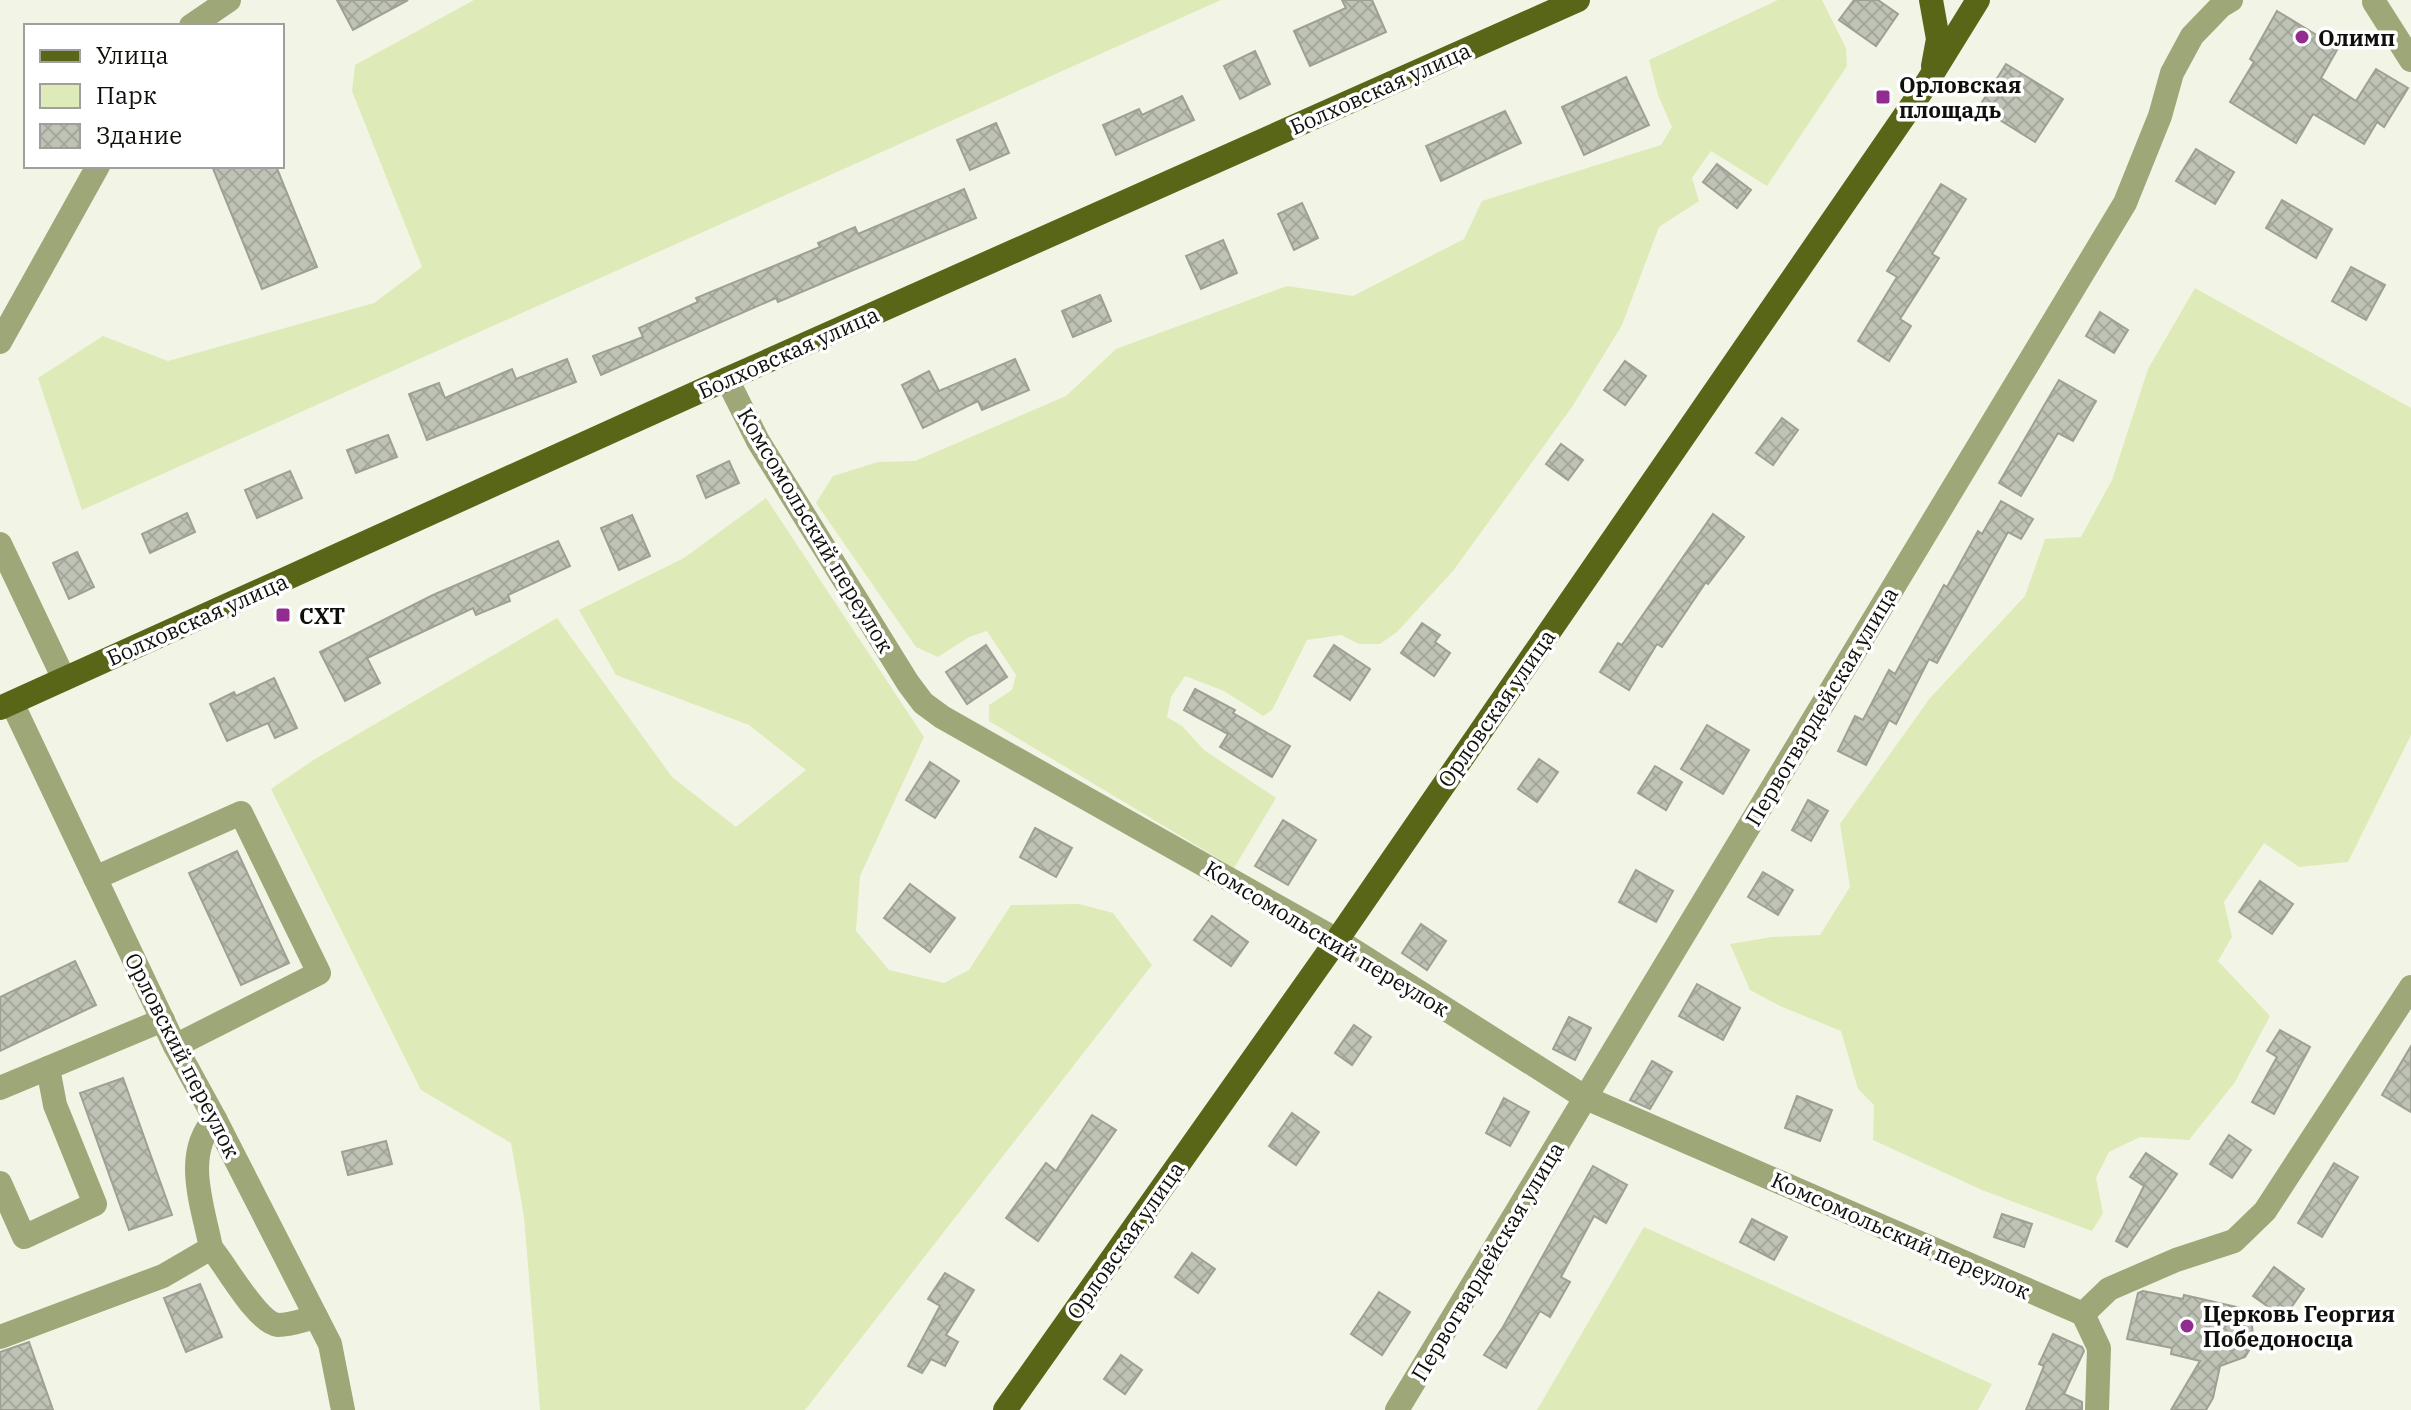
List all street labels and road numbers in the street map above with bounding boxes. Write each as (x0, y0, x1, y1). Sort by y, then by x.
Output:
street label: Болховская улица (1285, 35, 1475, 141)
street label: Болховская улица (693, 299, 883, 405)
street label: Комсомольский переулок (731, 402, 901, 658)
street label: Болховская улица (102, 566, 292, 672)
street label: Первогвардейская улица (1738, 581, 1904, 831)
street label: Орловская улица (1431, 623, 1561, 793)
street label: Комсомольский переулок (1199, 853, 1455, 1023)
street label: Орловский переулок (119, 947, 247, 1163)
street label: Первогвардейская улица (1404, 1136, 1570, 1386)
street label: Орловская улица (1060, 1155, 1190, 1325)
street label: Комсомольский переулок (1767, 1165, 2035, 1305)

